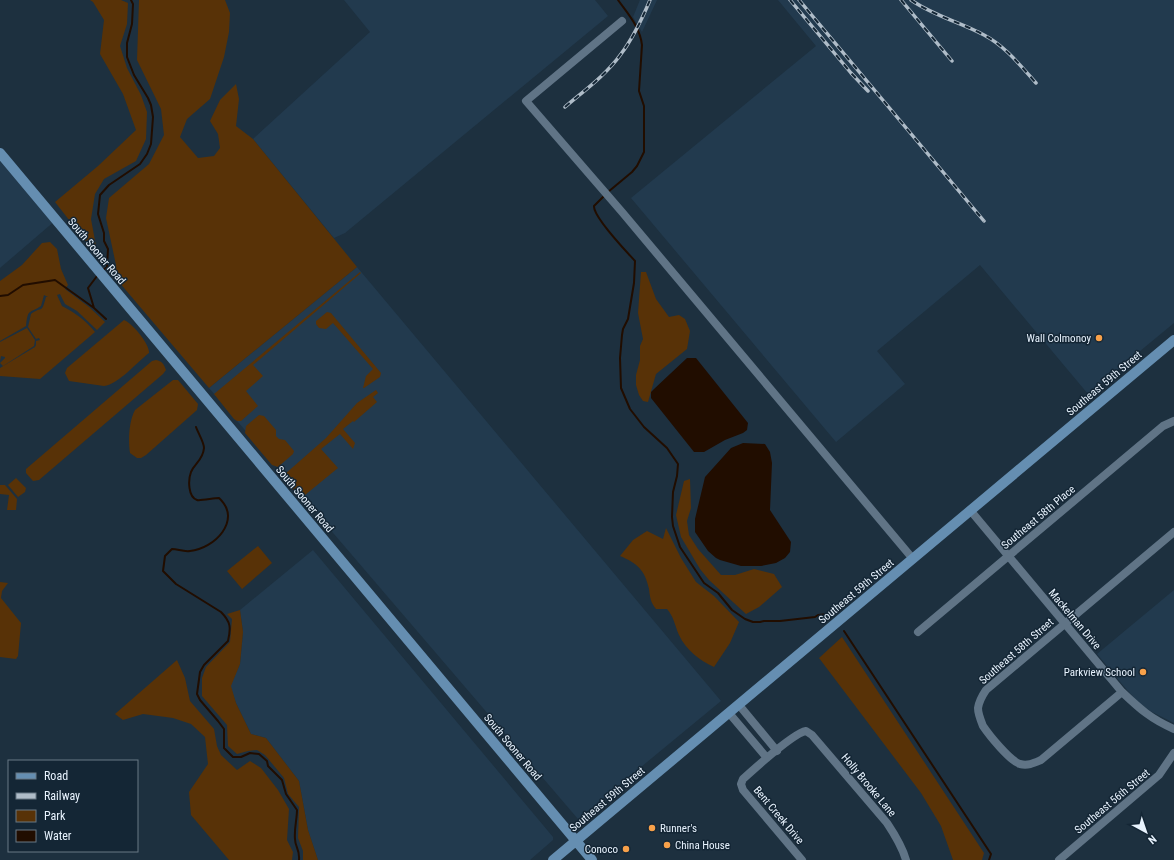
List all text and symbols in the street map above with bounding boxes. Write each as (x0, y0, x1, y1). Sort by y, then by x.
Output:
street label: South Sooner Road (65, 215, 128, 287)
place label: Wall Colmonoy (1027, 332, 1091, 345)
marker: Wall Colmonoy (1094, 333, 1104, 343)
street label: Southeast 59th Street (1064, 348, 1145, 419)
street label: South Sooner Road (273, 463, 336, 535)
street label: Southeast 58th Place (999, 483, 1078, 552)
street label: Southeast 59th Street (816, 556, 897, 627)
street label: Mackelman Drive (1046, 587, 1104, 652)
street label: Southeast 58th Street (977, 616, 1056, 687)
place label: Parkview School (1064, 666, 1135, 679)
marker: Parkview School (1138, 667, 1148, 677)
street label: South Sooner Road (481, 711, 544, 783)
street label: Holly Brooke Lane (838, 751, 899, 819)
legend (8, 760, 138, 852)
street label: Southeast 59th Street (567, 764, 648, 835)
street label: Southeast 56th Street (1072, 766, 1153, 837)
text: Road (44, 769, 68, 783)
street label: Bent Creek Drive (751, 784, 807, 847)
text: Railway (44, 789, 80, 803)
text: Park (44, 809, 66, 823)
north arrow (1126, 812, 1166, 852)
place label: Runner's (660, 822, 697, 835)
marker: Runner's (647, 823, 657, 833)
text: Water (44, 829, 72, 843)
text: N (1145, 832, 1159, 847)
place label: China House (675, 839, 730, 852)
marker: China House (662, 840, 672, 850)
place label: Conoco (585, 843, 618, 856)
marker: Conoco (621, 844, 631, 854)

